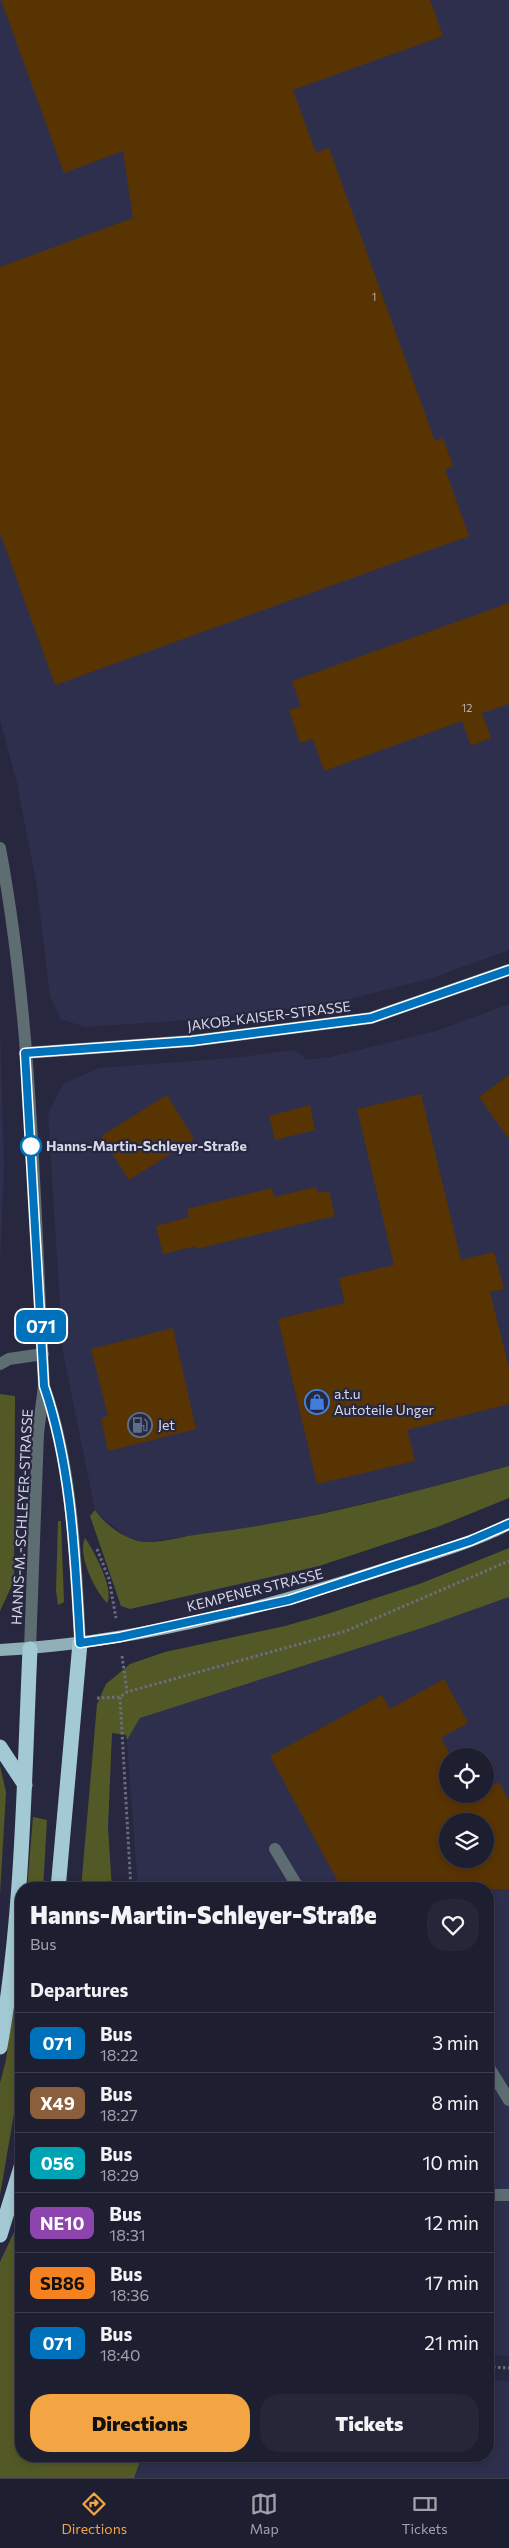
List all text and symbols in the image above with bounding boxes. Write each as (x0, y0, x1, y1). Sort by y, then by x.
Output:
house number: 1 (372, 290, 376, 303)
house number: 12 (462, 701, 472, 714)
street label: JAKOB-KAISER-STRASSE (186, 997, 352, 1034)
marker: Hanns-Martin-Schleyer-Straße (20, 1135, 42, 1157)
place label: Hanns-Martin-Schleyer-Straße (46, 1137, 247, 1154)
line badge: 071 (12, 1310, 70, 1342)
text: 071 (26, 1315, 56, 1337)
place label: a.t.u Autoteile Unger (334, 1385, 435, 1418)
shop icon: a.t.u Autoteile Unger (304, 1389, 330, 1415)
street label: HANNS-M.-SCHLEYER-STRASSE (7, 1409, 36, 1625)
fuel station icon: Jet (127, 1412, 153, 1438)
place label: Jet (158, 1416, 175, 1433)
street label: KEMPENER STRASSE (185, 1564, 325, 1615)
map controls (439, 1748, 494, 1868)
button: locate (439, 1748, 494, 1803)
button: layers (439, 1813, 494, 1868)
button: heart (427, 1899, 479, 1951)
text: Hanns-Martin-Schleyer-Straße (30, 1900, 377, 1929)
text: Bus (30, 1934, 57, 1953)
text: Departures (30, 1978, 128, 2001)
text: Bus (100, 2022, 132, 2045)
text: 3 min (432, 2031, 479, 2054)
text: 071 (43, 2032, 72, 2054)
text: 18:22 (100, 2045, 138, 2064)
text: Bus (100, 2082, 132, 2105)
text: 8 min (431, 2091, 479, 2114)
text: X49 (40, 2092, 75, 2114)
text: 18:27 (100, 2105, 138, 2124)
text: Bus (100, 2142, 132, 2165)
text: 10 min (422, 2151, 479, 2174)
text: 056 (41, 2152, 74, 2174)
text: 18:29 (100, 2165, 139, 2184)
text: Bus (109, 2202, 142, 2225)
text: 12 min (424, 2211, 479, 2234)
text: NE10 (40, 2212, 84, 2234)
text: 18:31 (109, 2225, 146, 2244)
text: Bus (110, 2262, 142, 2285)
text: 17 min (425, 2271, 479, 2294)
text: SB86 (40, 2272, 85, 2294)
text: 18:36 (110, 2285, 149, 2304)
text: Bus (100, 2322, 132, 2345)
text: 21 min (424, 2331, 479, 2354)
text: 071 (43, 2332, 72, 2354)
text: 18:40 (100, 2345, 140, 2364)
button: Directions (30, 2394, 250, 2452)
button: Tickets (260, 2394, 479, 2452)
tab: Directions (61, 2490, 127, 2537)
tab: Map (250, 2490, 279, 2537)
tab: Tickets (401, 2490, 448, 2537)

